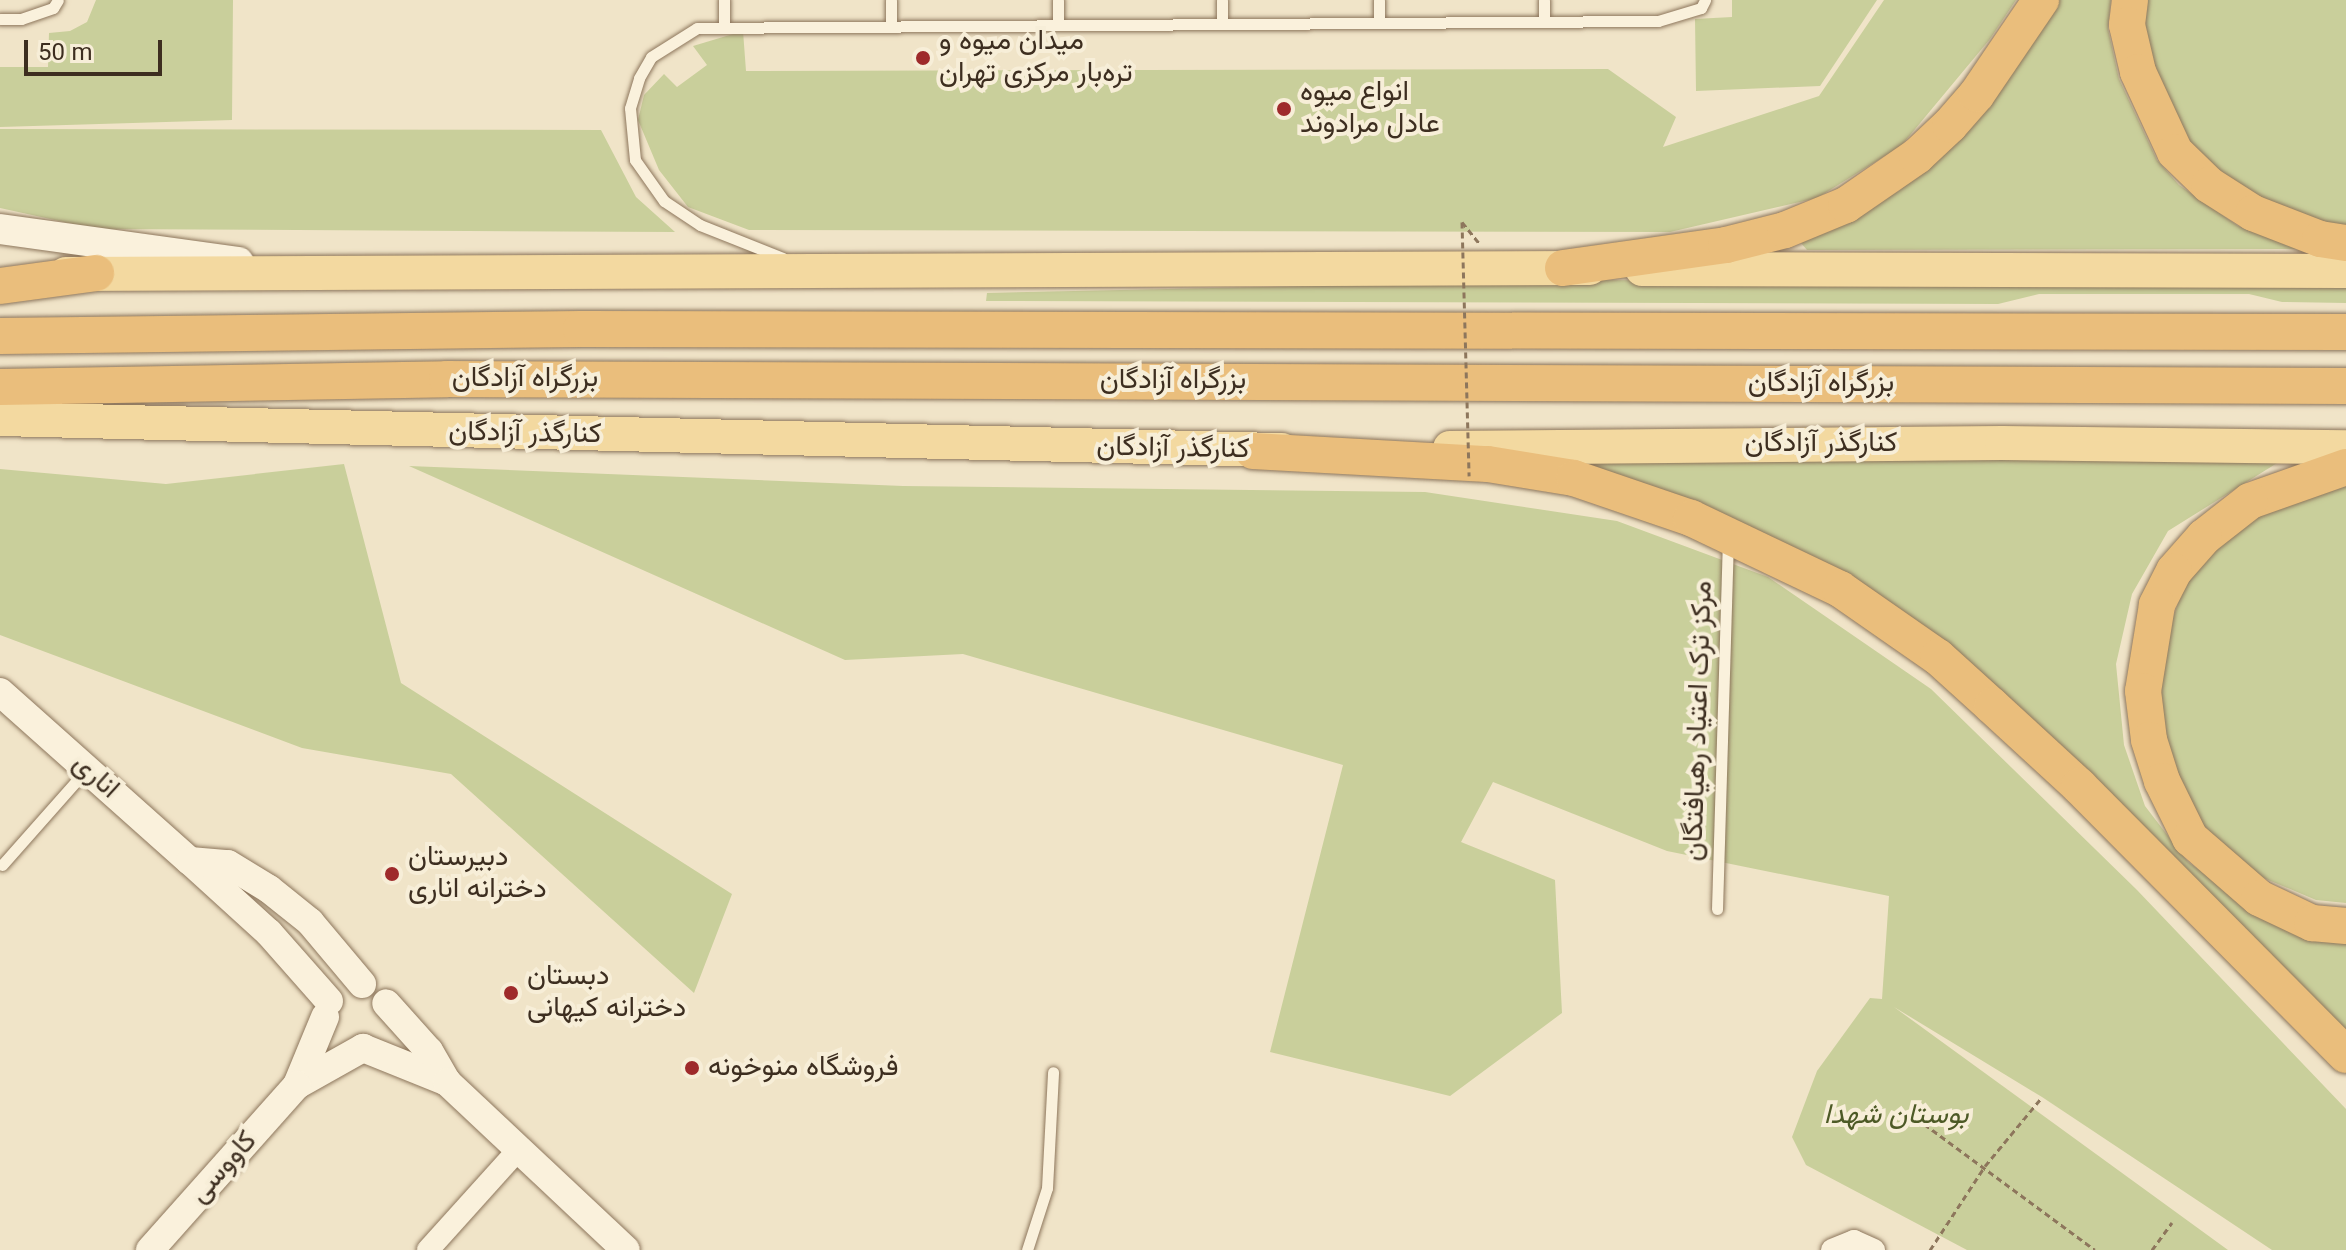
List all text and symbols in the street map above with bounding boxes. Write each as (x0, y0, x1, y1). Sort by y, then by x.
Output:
scale bar (28, 24, 166, 74)
place label: میدان میوه و تره‌بار مرکزی تهران (939, 25, 1132, 91)
text: 50 m (38, 35, 92, 73)
marker: میدان میوه و تره‌بار مرکزی تهران (914, 49, 932, 67)
place label: انواع میوه عادل مرادوند (1300, 76, 1440, 142)
marker: انواع میوه عادل مرادوند (1275, 100, 1293, 118)
street label: بزرگراه آزادگان (452, 362, 598, 396)
street label: بزرگراه آزادگان (1100, 364, 1246, 398)
street label: بزرگراه آزادگان (1748, 367, 1894, 401)
street label: کنارگذر آزادگان (448, 416, 602, 452)
street label: کنارگذر آزادگان (1744, 427, 1898, 461)
street label: کنارگذر آزادگان (1096, 431, 1250, 467)
street label: مرکز ترک اعتیاد رهیافتگان (1677, 580, 1721, 862)
street label: اناری (65, 747, 125, 807)
place label: دبیرستان دخترانه اناری (408, 841, 547, 907)
marker: دبیرستان دخترانه اناری (383, 865, 401, 883)
place label: دبستان دخترانه کیهانی (527, 960, 686, 1026)
marker: دبستان دخترانه کیهانی (502, 984, 520, 1002)
place label: فروشگاه منوخونه (708, 1051, 898, 1085)
marker: فروشگاه منوخونه (683, 1059, 701, 1077)
park label: بوستان شهدا (1824, 1099, 1968, 1133)
street label: کاووسی (183, 1125, 265, 1211)

